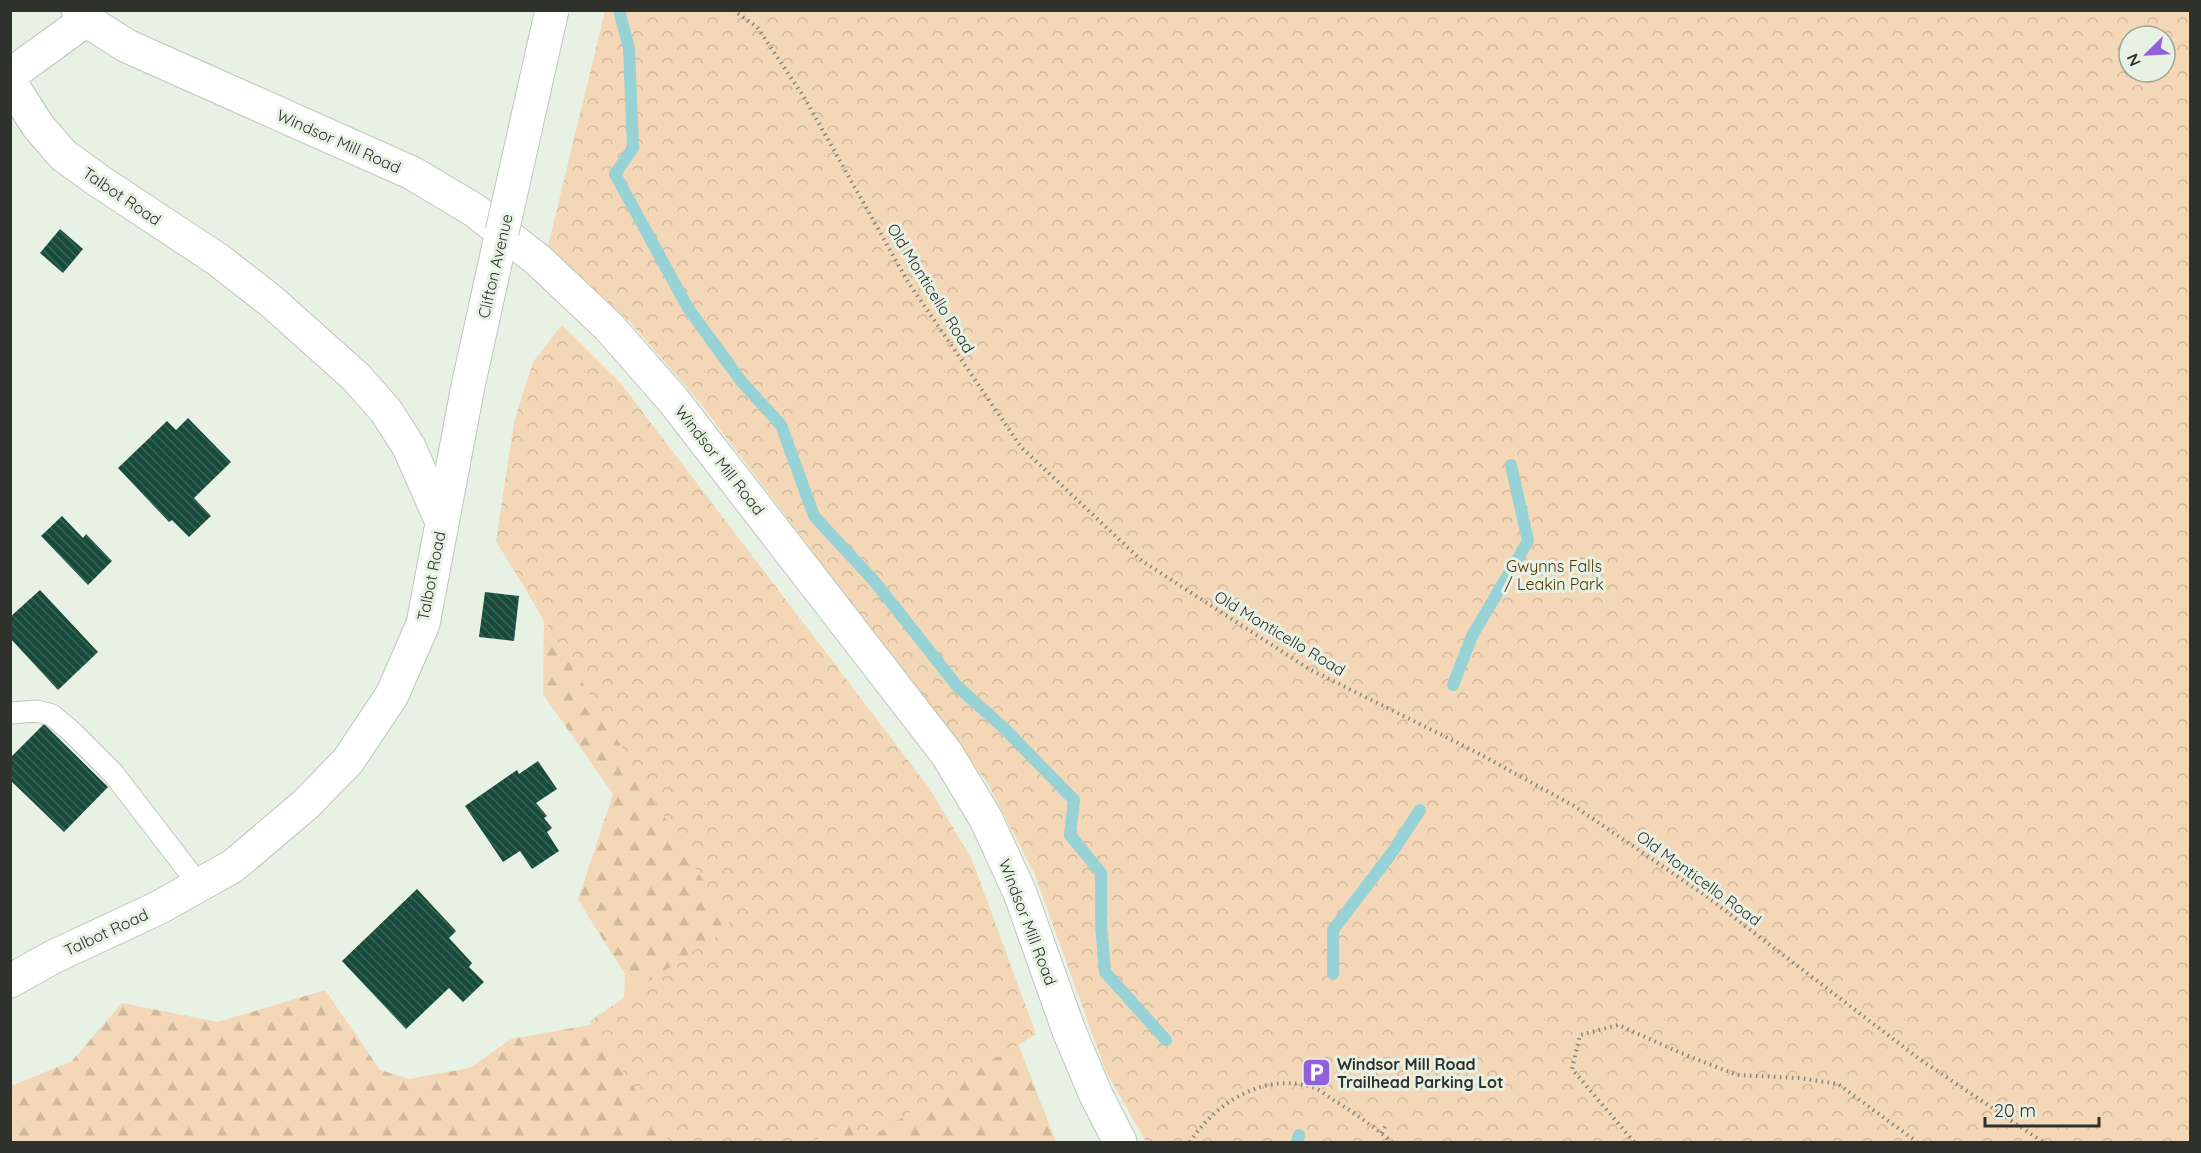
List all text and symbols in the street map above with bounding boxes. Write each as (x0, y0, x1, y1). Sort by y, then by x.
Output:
north arrow (2117, 24, 2177, 84)
text: N (2122, 51, 2145, 70)
street label: Windsor Mill Road (274, 105, 404, 177)
street label: Talbot Road (79, 162, 165, 230)
street label: Clifton Avenue (473, 212, 517, 320)
street label: Old Monticello Road (883, 219, 979, 357)
street label: Windsor Mill Road (671, 401, 769, 519)
street label: Talbot Road (413, 530, 449, 622)
park label: Gwynns Falls / Leakin Park (1504, 556, 1604, 594)
street label: Old Monticello Road (1211, 586, 1349, 680)
street label: Old Monticello Road (1633, 826, 1765, 930)
street label: Windsor Mill Road (995, 856, 1061, 988)
street label: Talbot Road (61, 904, 151, 960)
place label: Windsor Mill Road Trailhead Parking Lot (1337, 1054, 1504, 1092)
parking icon: Windsor Mill Road Trailhead Parking Lot (1300, 1057, 1332, 1089)
scale bar (1985, 1090, 2099, 1128)
text: 20 m (1994, 1099, 2036, 1122)

